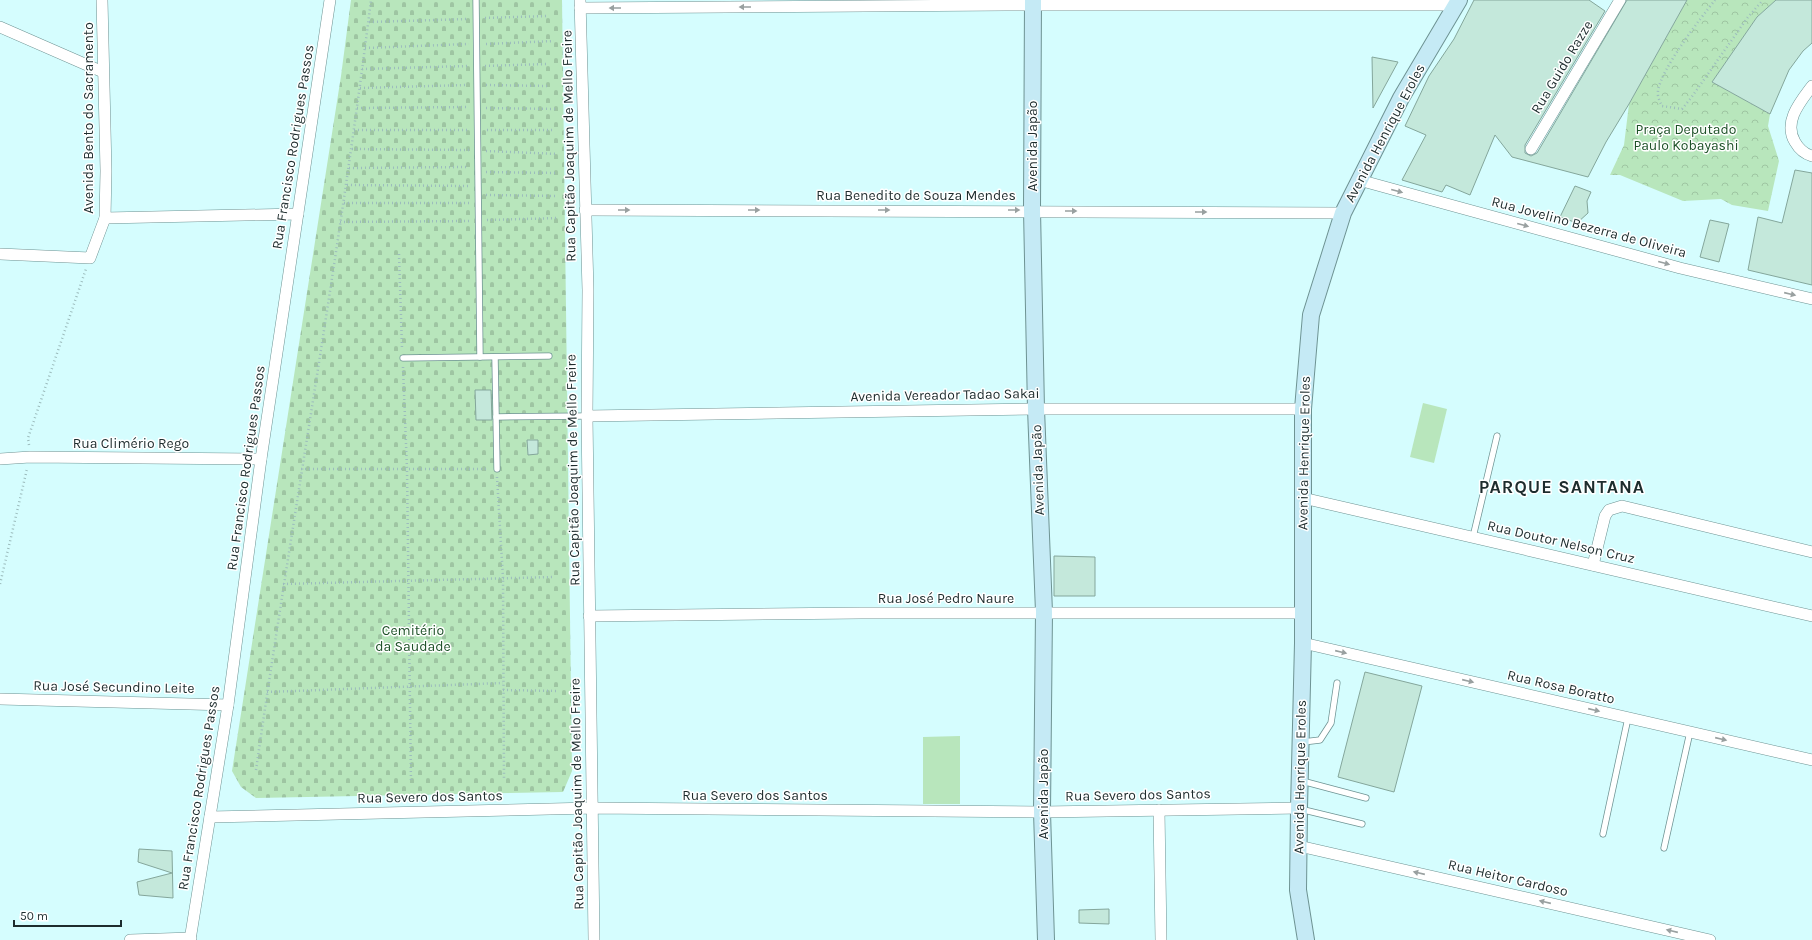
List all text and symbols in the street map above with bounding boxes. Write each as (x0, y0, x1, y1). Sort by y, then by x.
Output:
one-way arrow (738, 4, 751, 10)
one-way arrow (608, 5, 621, 11)
street label: Rua Guido Razze (1527, 17, 1597, 117)
street label: Avenida Bento do Sacramento (80, 22, 97, 214)
street label: Rua Capitão Joaquim de Mello Freire (558, 30, 580, 262)
street label: Rua Francisco Rodrigues Passos (268, 44, 318, 250)
street label: Avenida Henrique Eroles (1341, 61, 1429, 205)
street label: Avenida Japão (1024, 101, 1041, 191)
park label: Praça Deputado Paulo Kobayashi (1633, 121, 1739, 154)
street label: Rua Benedito de Souza Mendes (816, 187, 1016, 204)
one-way arrow (1391, 188, 1403, 194)
street label: Rua Jovelino Bezerra de Oliveira (1490, 193, 1688, 261)
one-way arrow (618, 207, 631, 213)
one-way arrow (748, 207, 761, 213)
one-way arrow (878, 207, 891, 213)
one-way arrow (1008, 207, 1021, 213)
one-way arrow (1065, 208, 1078, 214)
one-way arrow (1195, 209, 1208, 215)
one-way arrow (1517, 222, 1529, 228)
one-way arrow (1657, 261, 1670, 267)
one-way arrow (1784, 291, 1796, 297)
street label: Rua Capitão Joaquim de Mello Freire (562, 354, 584, 586)
street label: Rua Francisco Rodrigues Passos (223, 364, 269, 572)
street label: Avenida Henrique Eroles (1294, 376, 1314, 530)
street label: Avenida Vereador Tadao Sakai (850, 385, 1040, 405)
street label: Avenida Japão (1028, 424, 1048, 516)
street label: Rua Climério Rego (73, 435, 189, 452)
district label: PARQUE SANTANA (1479, 476, 1645, 498)
street label: Rua Doutor Nelson Cruz (1486, 517, 1636, 567)
street label: Rua José Pedro Naure (878, 590, 1014, 607)
park label: Cemitério da Saudade (375, 622, 451, 655)
one-way arrow (1335, 649, 1347, 655)
street label: Rua Rosa Boratto (1505, 666, 1617, 708)
street label: Rua José Secundino Leite (33, 677, 195, 697)
street label: Rua Capitão Joaquim de Mello Freire (566, 678, 588, 910)
one-way arrow (1462, 678, 1474, 684)
street label: Rua Francisco Rodrigues Passos (174, 685, 224, 891)
street label: Avenida Henrique Eroles (1290, 700, 1310, 854)
one-way arrow (1588, 708, 1600, 714)
one-way arrow (1715, 737, 1727, 743)
street label: Avenida Japão (1035, 749, 1052, 839)
street label: Rua Severo dos Santos (1065, 785, 1211, 805)
street label: Rua Severo dos Santos (357, 787, 503, 807)
street label: Rua Severo dos Santos (682, 787, 828, 804)
street label: Rua Heitor Cardoso (1446, 856, 1570, 900)
one-way arrow (1413, 870, 1425, 876)
one-way arrow (1539, 899, 1552, 905)
scale bar (14, 902, 121, 928)
text: 50 m (20, 909, 48, 923)
one-way arrow (1666, 928, 1678, 934)

